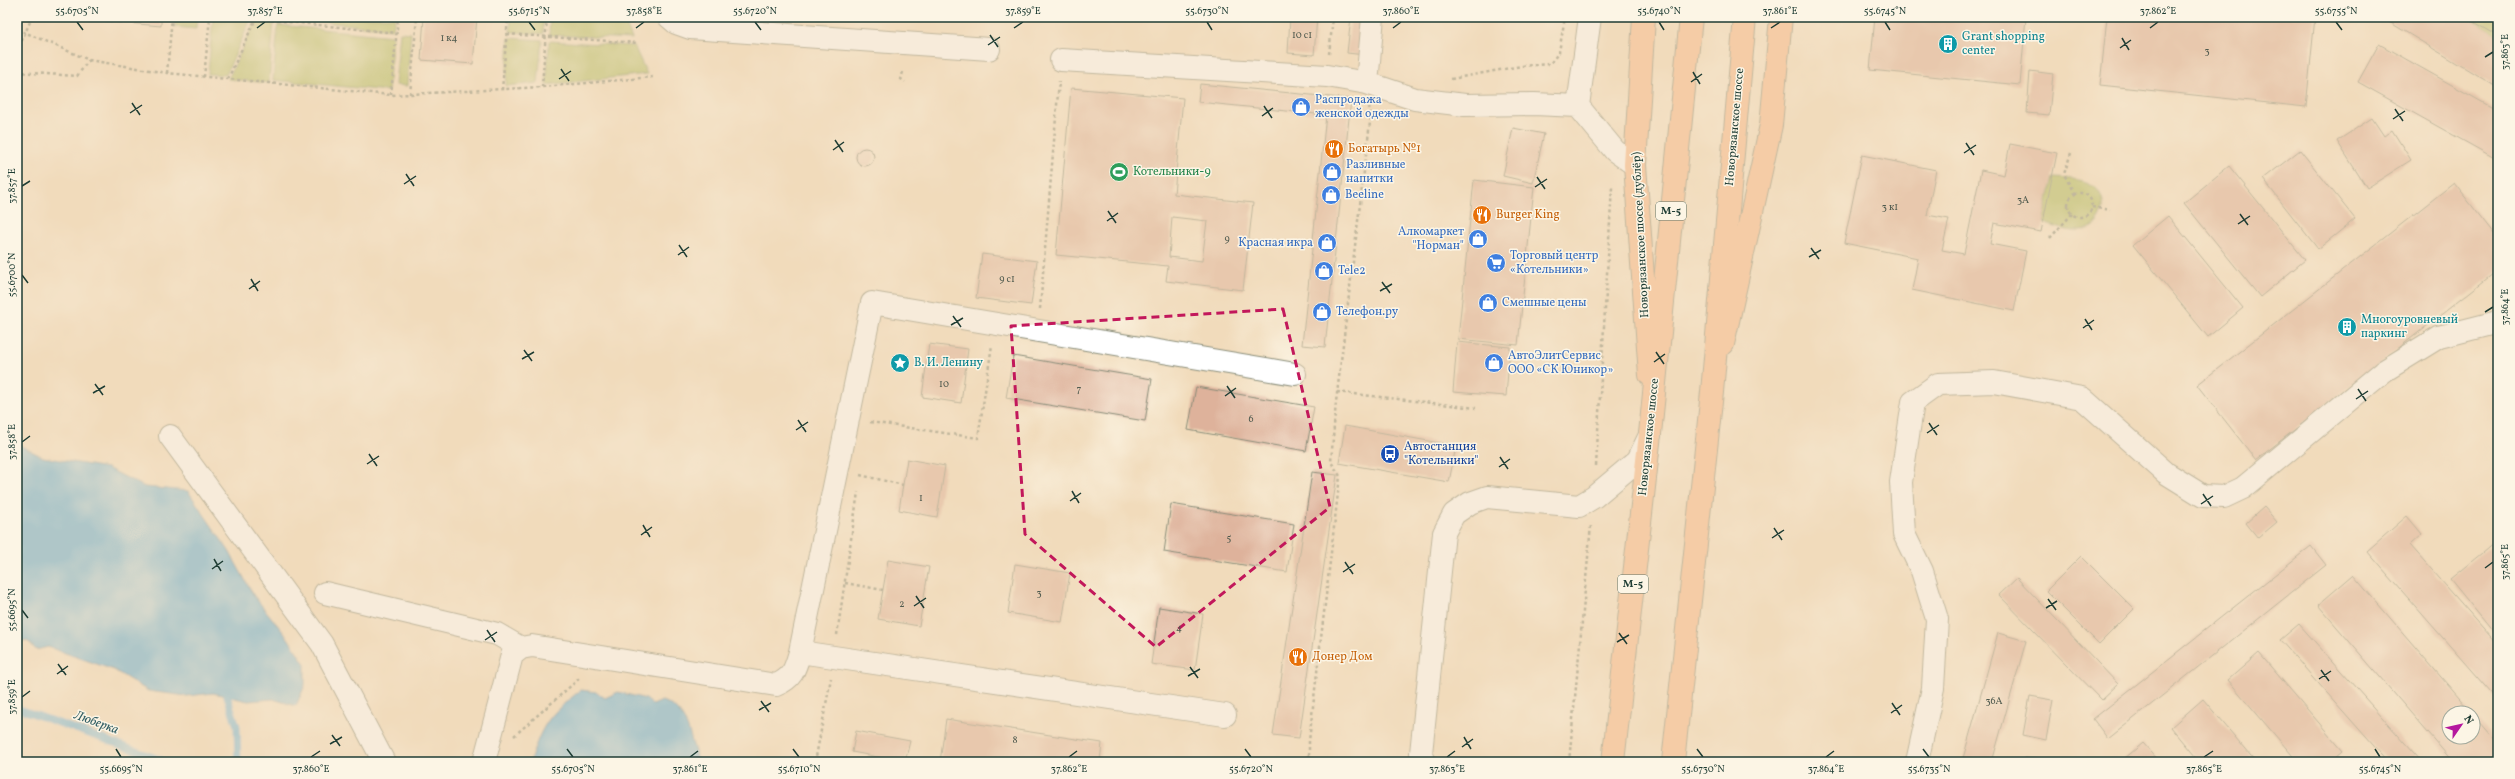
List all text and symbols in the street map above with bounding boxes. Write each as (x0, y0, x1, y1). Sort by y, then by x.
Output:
text: 55.6705°N (55, 4, 99, 18)
text: 37.857°E (247, 4, 283, 18)
text: 55.6715°N (508, 4, 550, 18)
text: 37.858°E (626, 4, 662, 18)
text: 55.6720°N (733, 4, 778, 18)
text: 37.859°E (1005, 4, 1041, 18)
text: 55.6730°N (1185, 4, 1229, 18)
text: 37.860°E (1382, 4, 1420, 18)
text: 55.6740°N (1637, 4, 1681, 18)
text: 37.861°E (1762, 4, 1798, 18)
text: 55.6745°N (1864, 4, 1907, 18)
text: 37.862°E (2140, 4, 2176, 18)
text: 55.6755°N (2315, 4, 2358, 18)
house number: 10 с1 (1292, 28, 1312, 42)
place label: Grant shopping center (1962, 29, 2045, 59)
house number: 1 к4 (440, 31, 458, 45)
building icon: Grant shopping center (1937, 33, 1959, 55)
text: 37.863°E (2498, 34, 2512, 70)
house number: 3 (2204, 44, 2210, 58)
street label: Новорязанское шоссе (1722, 67, 1748, 187)
place label: Распродажа женской одежды (1315, 92, 1409, 122)
shop icon: Распродажа женской одежды (1290, 96, 1312, 118)
restaurant icon: Богатырь №1 (1323, 138, 1345, 160)
place label: Богатырь №1 (1348, 141, 1421, 157)
street label: Новорязанское шоссе (дублёр) (1629, 151, 1653, 318)
place label: Разливные напитки (1346, 157, 1406, 187)
sports icon: Котельники-9 (1108, 161, 1130, 183)
shop icon: Разливные напитки (1321, 161, 1343, 183)
place label: Котельники-9 (1133, 164, 1211, 180)
text: 37.857°E (5, 168, 19, 204)
shop icon: Beeline (1320, 184, 1342, 206)
place label: Beeline (1345, 187, 1384, 203)
house number: 3А (2017, 193, 2029, 207)
house number: 3 к1 (1882, 200, 1898, 214)
road number: М-5 (1656, 202, 1686, 220)
restaurant icon: Burger King (1471, 204, 1493, 226)
place label: Burger King (1496, 207, 1560, 223)
place label: Алкомаркет "Норман" (1398, 224, 1464, 254)
shop icon: Алкомаркет "Норман" (1467, 228, 1489, 250)
house number: 9 (1224, 232, 1230, 246)
shop icon: Красная икра (1316, 232, 1338, 254)
place label: Красная икра (1238, 235, 1313, 251)
place label: Торговый центр «Котельники» (1510, 248, 1599, 278)
text: 55.6700°N (5, 252, 19, 297)
supermarket icon: Торговый центр «Котельники» (1485, 252, 1507, 274)
shop icon: Tele2 (1313, 260, 1335, 282)
place label: Tele2 (1338, 263, 1366, 279)
house number: 9 с1 (999, 272, 1015, 286)
text: 37.864°E (2498, 289, 2512, 325)
shop icon: Смешные цены (1477, 292, 1499, 314)
place label: Смешные цены (1502, 295, 1587, 311)
shop icon: Телефон.ру (1311, 301, 1333, 323)
place label: Телефон.ру (1336, 304, 1399, 320)
place label: Многоуровневый паркинг (2361, 312, 2458, 342)
building icon: Многоуровневый паркинг (2336, 316, 2358, 338)
place label: АвтоЭлитСервис ООО «СК Юникор» (1508, 348, 1613, 378)
place icon: В. И. Ленину (889, 352, 911, 374)
shop icon: АвтоЭлитСервис ООО «СК Юникор» (1483, 352, 1505, 374)
place label: В. И. Ленину (914, 355, 984, 371)
house number: 10 (939, 377, 949, 391)
street label: Новорязанское шоссе (1635, 377, 1663, 497)
house number: 7 (1077, 382, 1082, 396)
house number: 6 (1248, 412, 1254, 426)
text: 37.858°E (5, 424, 19, 460)
place label: Автостанция "Котельники" (1404, 439, 1478, 469)
bus stop icon: Автостанция "Котельники" (1379, 443, 1401, 465)
house number: 1 (919, 491, 923, 505)
house number: 5 (1227, 531, 1232, 545)
text: 37.865°E (2498, 544, 2512, 580)
road number: М-5 (1618, 575, 1648, 593)
house number: 3 (1036, 586, 1042, 600)
text: 55.6695°N (5, 588, 19, 632)
house number: 2 (899, 597, 905, 611)
house number: 4 (1176, 621, 1182, 635)
restaurant icon: Донер Дом (1287, 646, 1309, 668)
place label: Донер Дом (1312, 649, 1372, 665)
text: 37.859°E (5, 679, 19, 715)
house number: 36А (1985, 694, 2003, 708)
north arrow (2441, 705, 2481, 745)
water label: Люберка (70, 706, 121, 739)
text: N (2460, 713, 2477, 728)
house number: 8 (1012, 733, 1018, 747)
text: 55.6695°N (99, 762, 143, 776)
text: 37.860°E (292, 762, 330, 776)
text: 55.6705°N (551, 762, 595, 776)
text: 37.861°E (672, 762, 708, 776)
text: 55.6710°N (778, 762, 821, 776)
text: 37.862°E (1051, 762, 1087, 776)
text: 55.6720°N (1229, 762, 1274, 776)
text: 37.863°E (1429, 762, 1465, 776)
text: 55.6730°N (1681, 762, 1725, 776)
text: 37.864°E (1808, 762, 1844, 776)
text: 55.6735°N (1908, 762, 1951, 776)
text: 37.865°E (2186, 762, 2222, 776)
text: 55.6745°N (2359, 762, 2402, 776)

